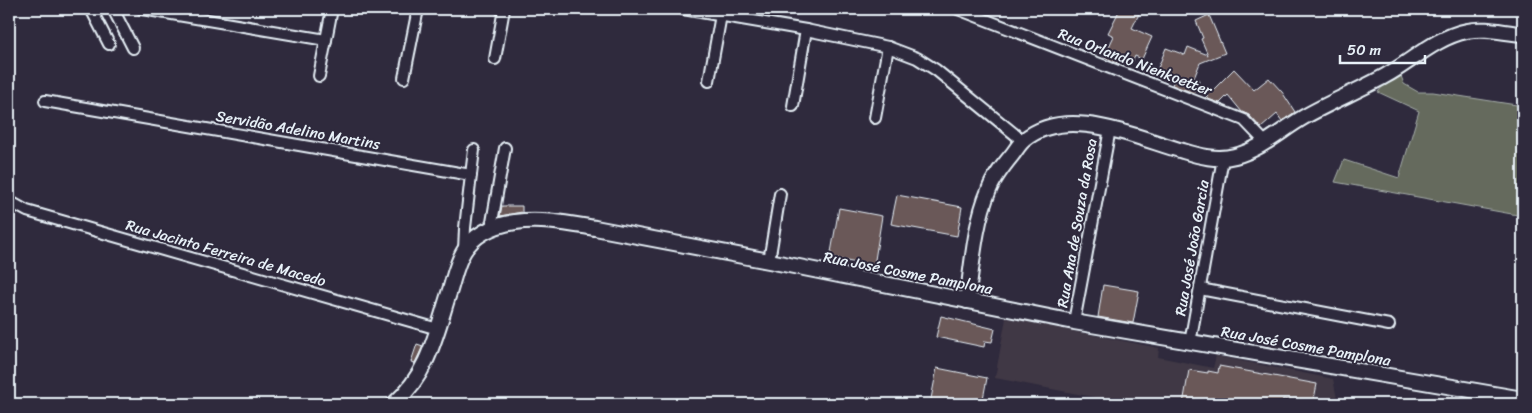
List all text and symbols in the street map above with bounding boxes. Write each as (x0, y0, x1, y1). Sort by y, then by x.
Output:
street label: Rua Orlando Nienkoetter (1054, 21, 1216, 104)
scale bar (1340, 32, 1424, 64)
text: 50 m (1347, 37, 1382, 63)
street label: Servidão Adelino Martins (214, 103, 382, 157)
street label: Rua Ana de Souza da Rosa (1049, 136, 1105, 310)
street label: Rua José João Garcia (1167, 178, 1217, 318)
street label: Rua Jacinto Ferreira de Macedo (123, 212, 329, 294)
street label: Rua José Cosme Pamplona (821, 244, 995, 302)
street label: Rua José Cosme Pamplona (1219, 318, 1393, 374)

